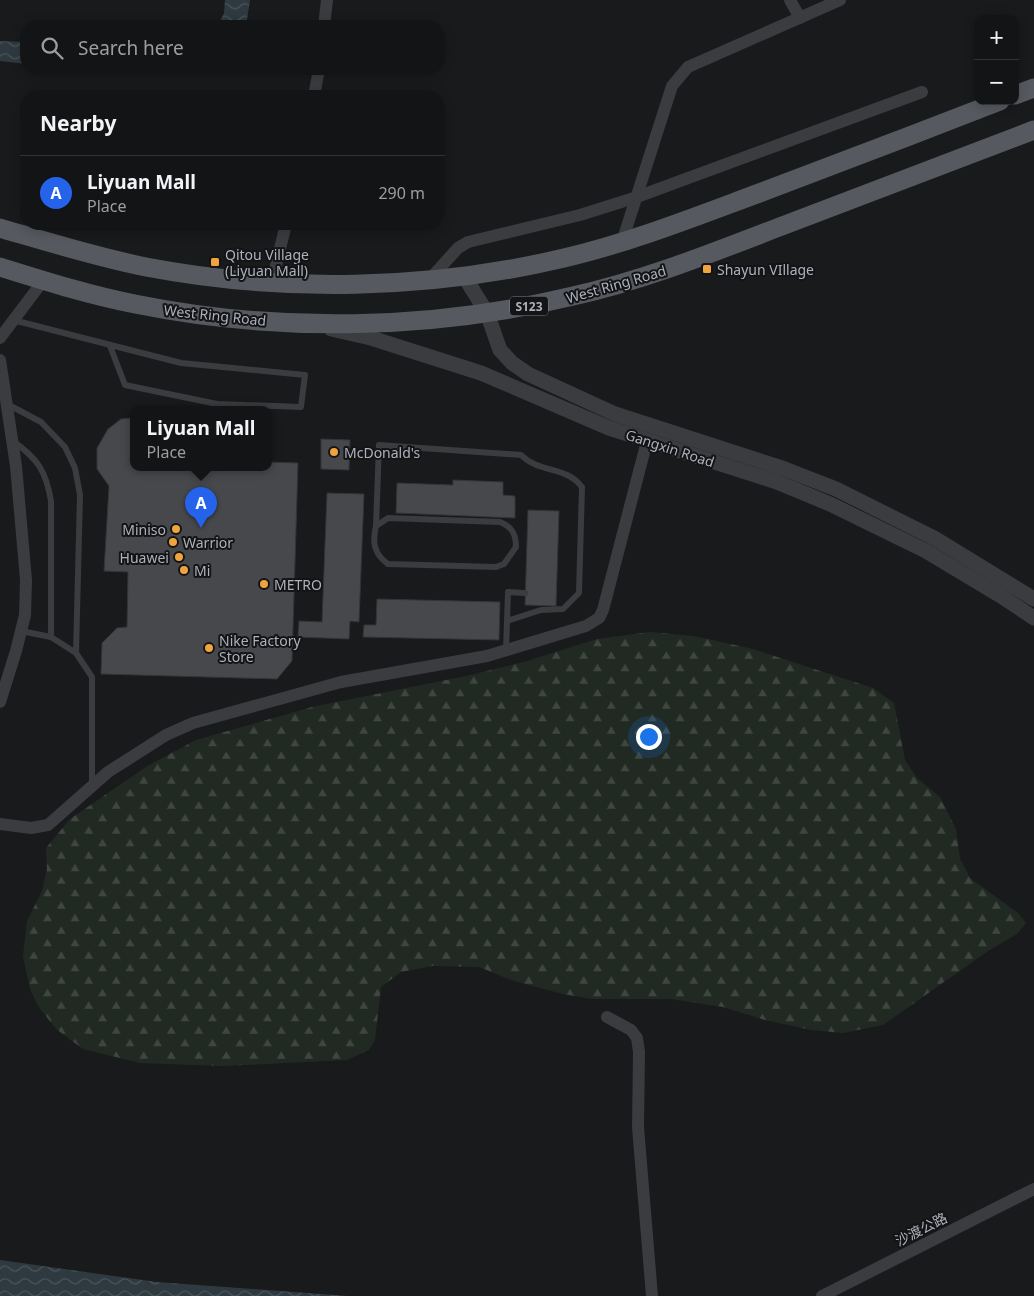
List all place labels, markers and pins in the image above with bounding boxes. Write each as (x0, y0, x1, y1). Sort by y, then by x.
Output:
place label: Qitou Village (Liyuan Mall) (225, 245, 309, 280)
marker: Qitou Village (Liyuan Mall) (209, 256, 221, 268)
place label: Shayun VIllage (717, 260, 814, 279)
marker: Shayun VIllage (701, 263, 713, 275)
place label: McDonald's (344, 443, 421, 462)
marker: McDonald's (328, 446, 340, 458)
pin: A (185, 487, 217, 528)
place label: Miniso (122, 520, 166, 539)
marker: Miniso (170, 523, 182, 535)
place label: Warrior (183, 533, 233, 552)
marker: Warrior (167, 536, 179, 548)
place label: Huawei (120, 548, 169, 567)
marker: Huawei (173, 551, 185, 563)
place label: Mi (194, 561, 210, 580)
marker: Mi (178, 564, 190, 576)
place label: METRO (274, 575, 322, 594)
marker: METRO (258, 578, 270, 590)
place label: Nike Factory Store (219, 631, 301, 666)
marker: Nike Factory Store (203, 642, 215, 654)

